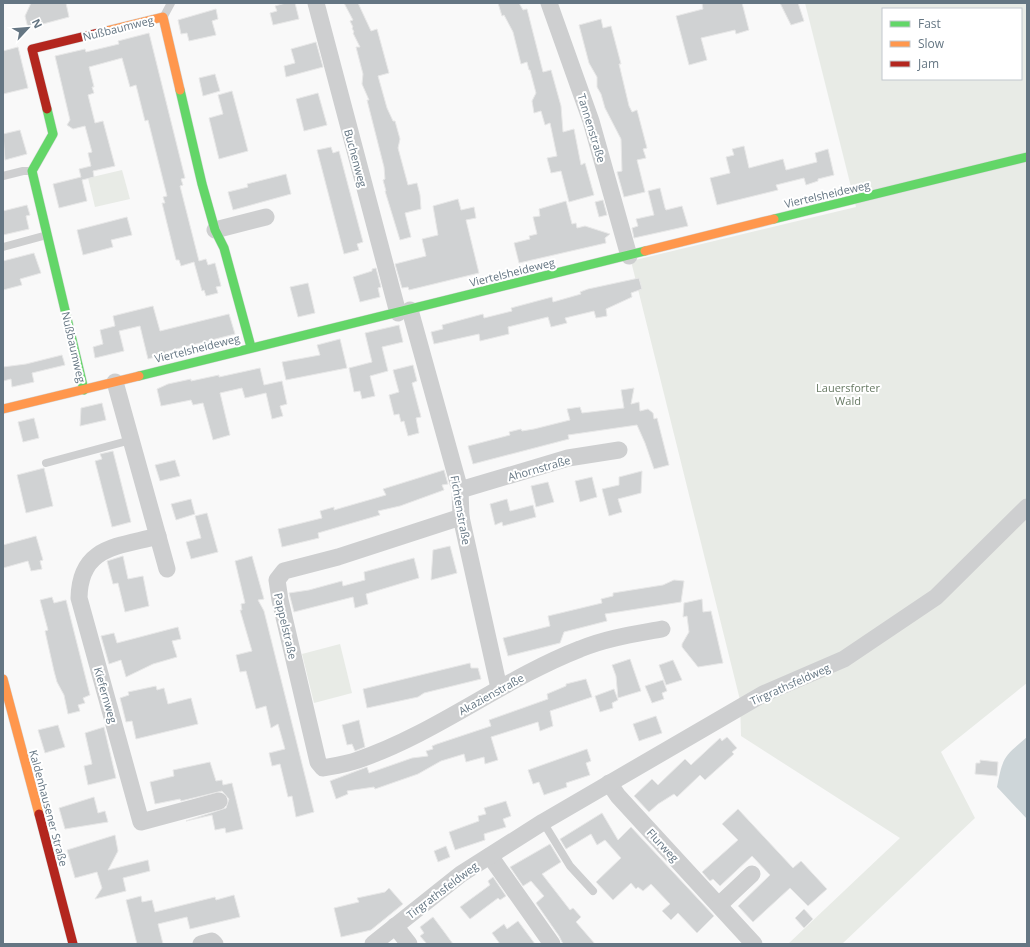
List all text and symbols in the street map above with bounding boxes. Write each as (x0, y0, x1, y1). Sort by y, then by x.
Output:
north arrow (8, 8, 48, 48)
legend (882, 8, 1022, 80)
street label: Nußbaumweg (81, 12, 155, 44)
text: Fast (918, 15, 941, 32)
text: N (29, 16, 46, 31)
text: Slow (918, 35, 945, 52)
text: Jam (917, 55, 939, 72)
street label: Tannenstraße (574, 92, 610, 164)
street label: Buchenweg (341, 127, 371, 189)
street label: Viertelsheideweg (783, 177, 871, 211)
street label: Viertelsheideweg (468, 254, 556, 290)
street label: Nußbaumweg (59, 310, 89, 384)
street label: Viertelsheideweg (153, 330, 241, 366)
park label: Lauersforter Wald (816, 380, 880, 408)
street label: Ahornstraße (506, 452, 572, 484)
street label: Fichtenstraße (448, 474, 474, 546)
street label: Pappelstraße (271, 591, 301, 661)
street label: Tirgrathsfeldweg (748, 660, 832, 708)
street label: Kiefernweg (91, 665, 121, 725)
street label: Akazienstraße (456, 670, 526, 718)
street label: Kaldenhausener Straße (26, 748, 72, 868)
street label: Flurweg (644, 825, 682, 865)
street label: Tirgrathsfeldweg (403, 858, 481, 922)

